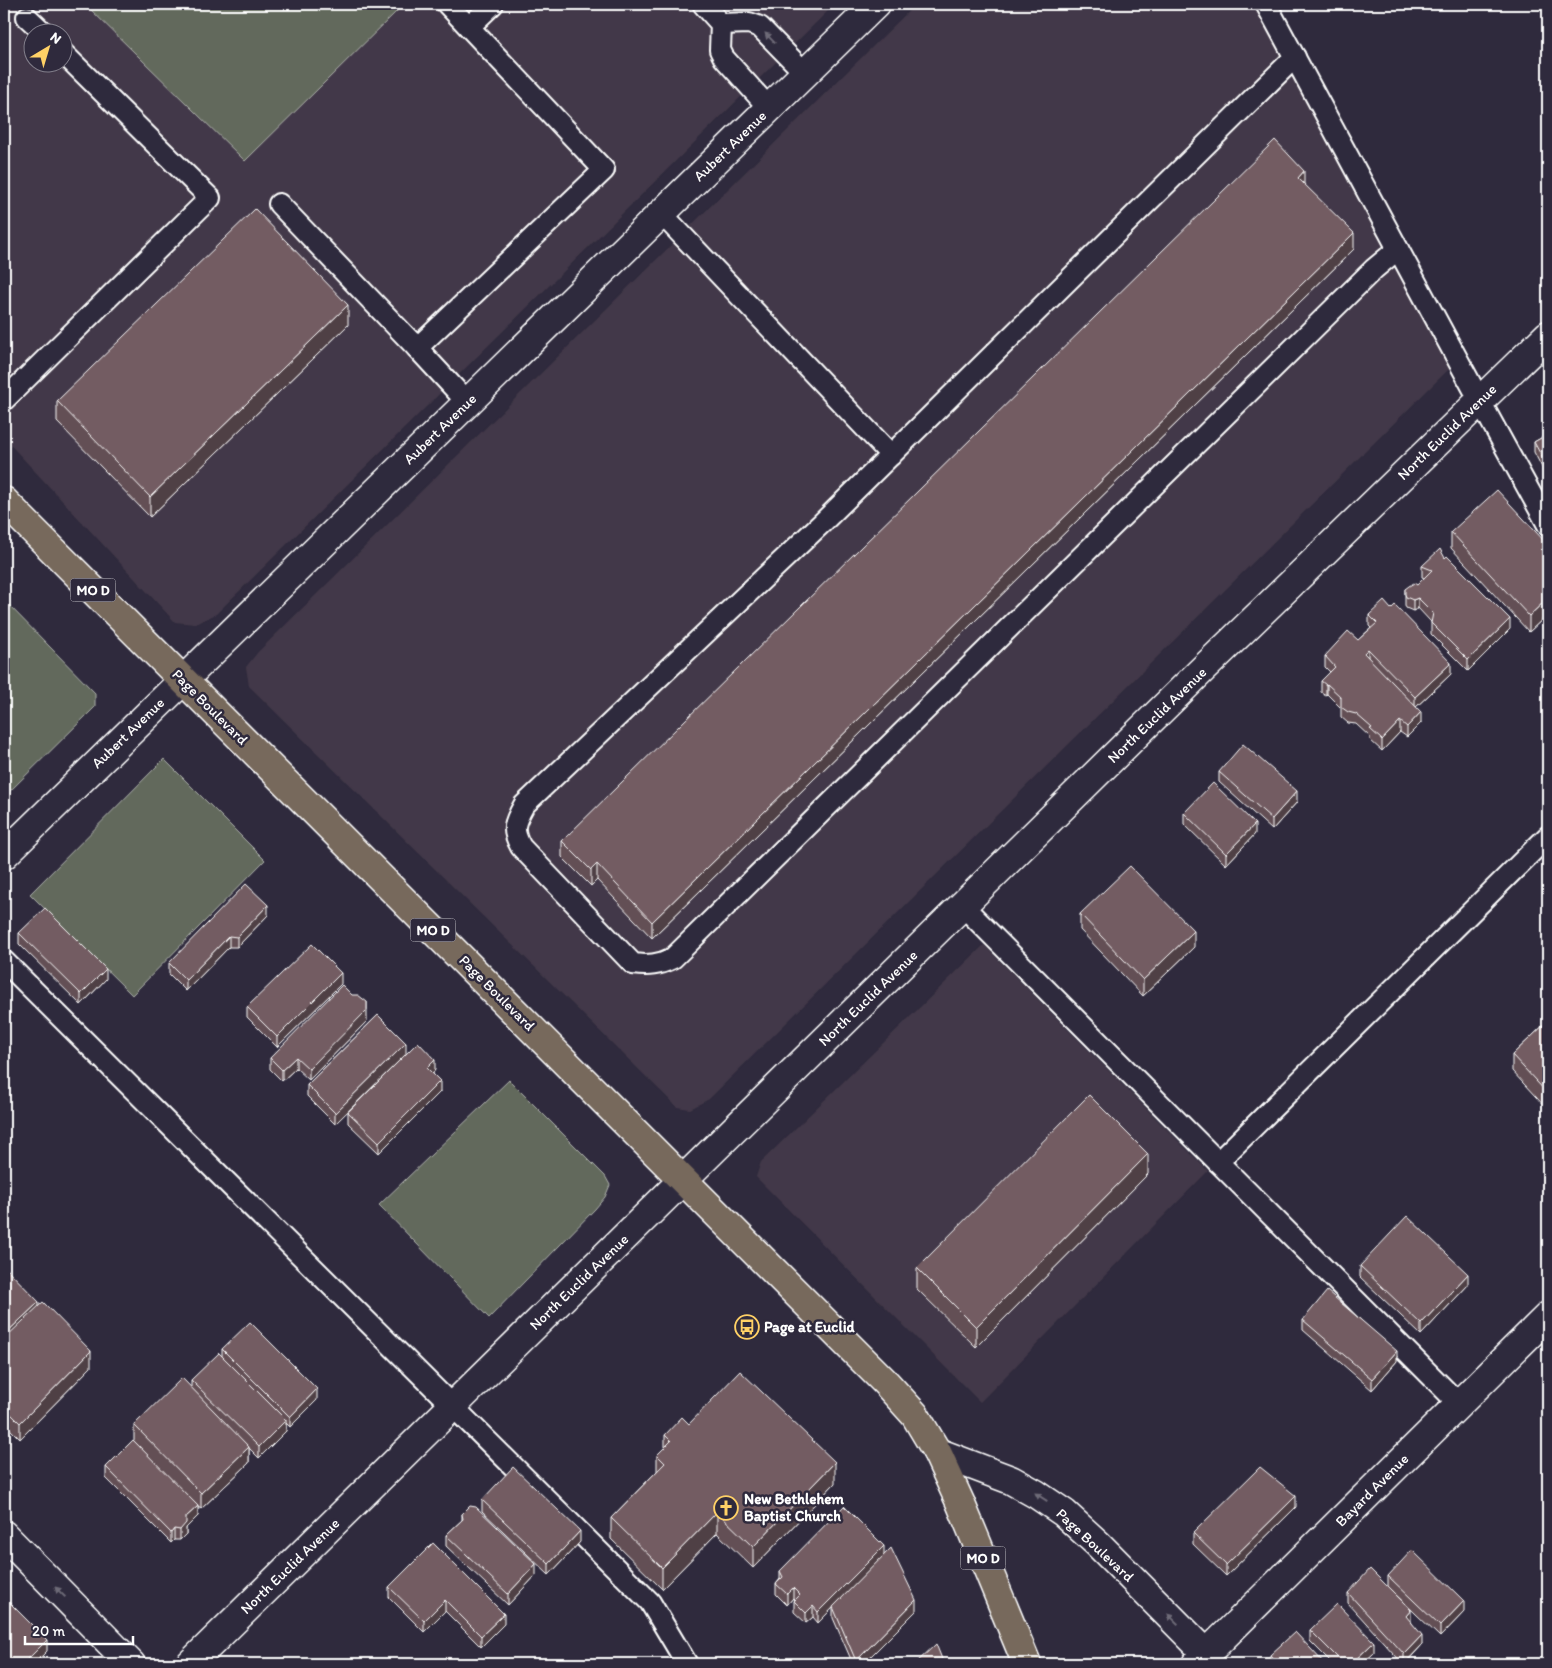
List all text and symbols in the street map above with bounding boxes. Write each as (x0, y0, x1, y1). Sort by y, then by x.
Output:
north arrow (22, 22, 72, 72)
text: N (47, 29, 65, 48)
one-way arrow (764, 32, 776, 44)
street label: Aubert Avenue (690, 107, 770, 185)
street label: North Euclid Avenue (1394, 380, 1500, 484)
street label: Aubert Avenue (400, 390, 480, 468)
road number: MO D (70, 578, 116, 602)
street label: North Euclid Avenue (1104, 663, 1210, 767)
street label: Page Boulevard (168, 665, 252, 749)
street label: Aubert Avenue (88, 694, 168, 772)
road number: MO D (410, 918, 456, 942)
street label: North Euclid Avenue (815, 946, 921, 1050)
street label: Page Boulevard (455, 951, 539, 1035)
street label: North Euclid Avenue (526, 1230, 632, 1334)
bus stop icon: Page at Euclid (734, 1314, 760, 1340)
place label: Page at Euclid (764, 1318, 855, 1337)
street label: Bayard Avenue (1332, 1450, 1412, 1530)
place label: New Bethlehem Baptist Church (744, 1490, 844, 1526)
one-way arrow (1034, 1493, 1047, 1502)
church icon: New Bethlehem Baptist Church (713, 1495, 739, 1521)
street label: Page Boulevard (1052, 1504, 1138, 1586)
street label: North Euclid Avenue (237, 1514, 343, 1618)
road number: MO D (960, 1546, 1006, 1570)
one-way arrow (54, 1586, 66, 1598)
scale bar (25, 1613, 132, 1645)
one-way arrow (1167, 1613, 1179, 1625)
text: 20 m (32, 1622, 66, 1640)

